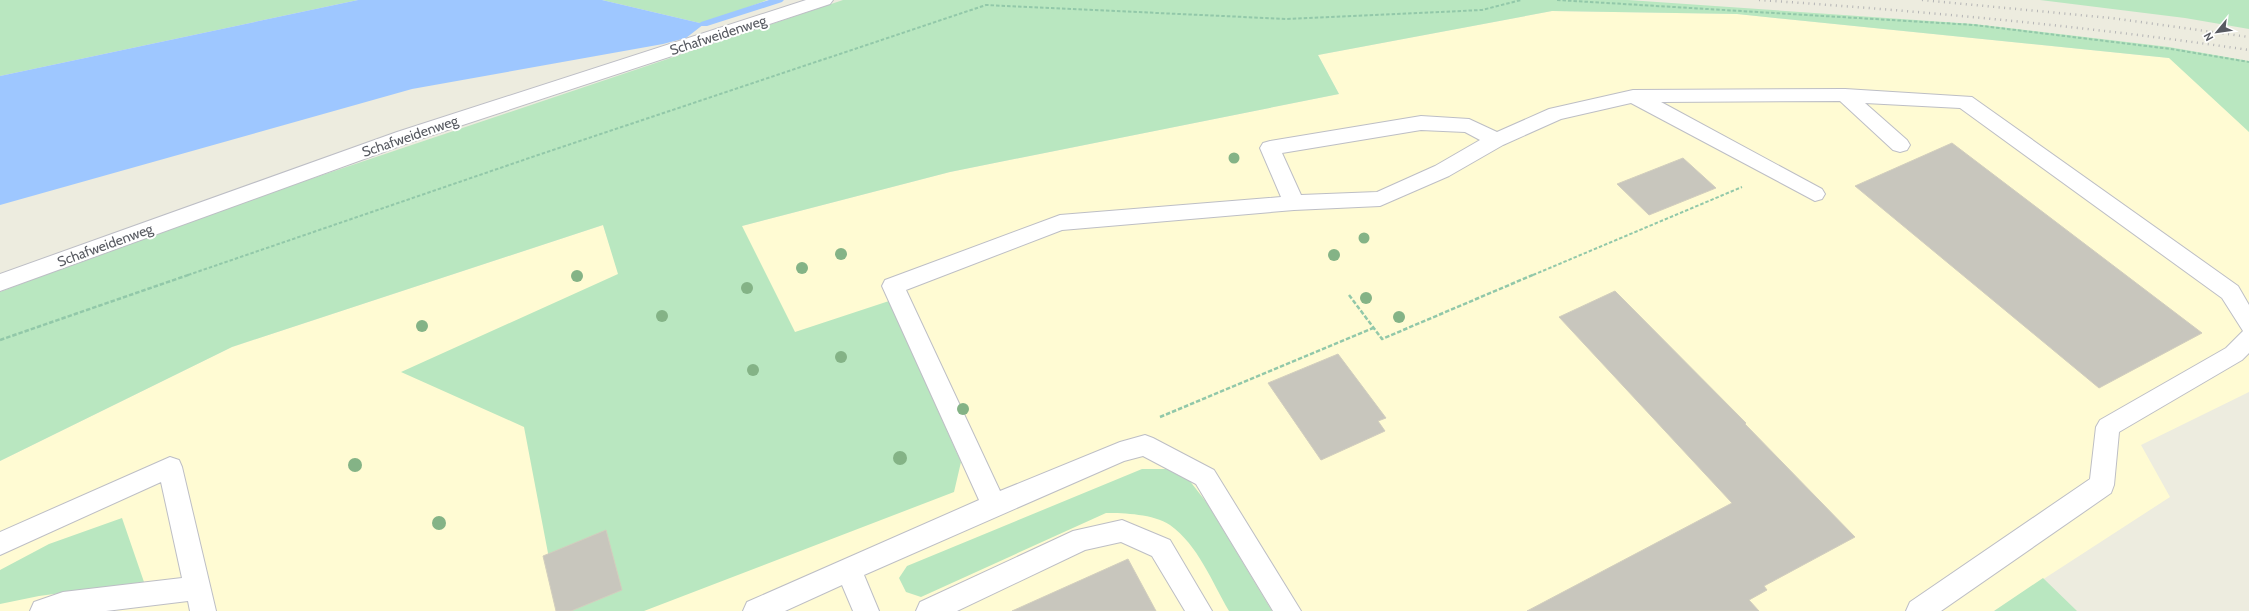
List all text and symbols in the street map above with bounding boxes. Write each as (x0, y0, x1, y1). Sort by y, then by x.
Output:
street label: Schafweidenweg (667, 11, 770, 59)
north arrow (2197, 12, 2237, 52)
text: N (2200, 30, 2216, 44)
street label: Schafweidenweg (360, 111, 461, 161)
street label: Schafweidenweg (55, 219, 156, 271)

